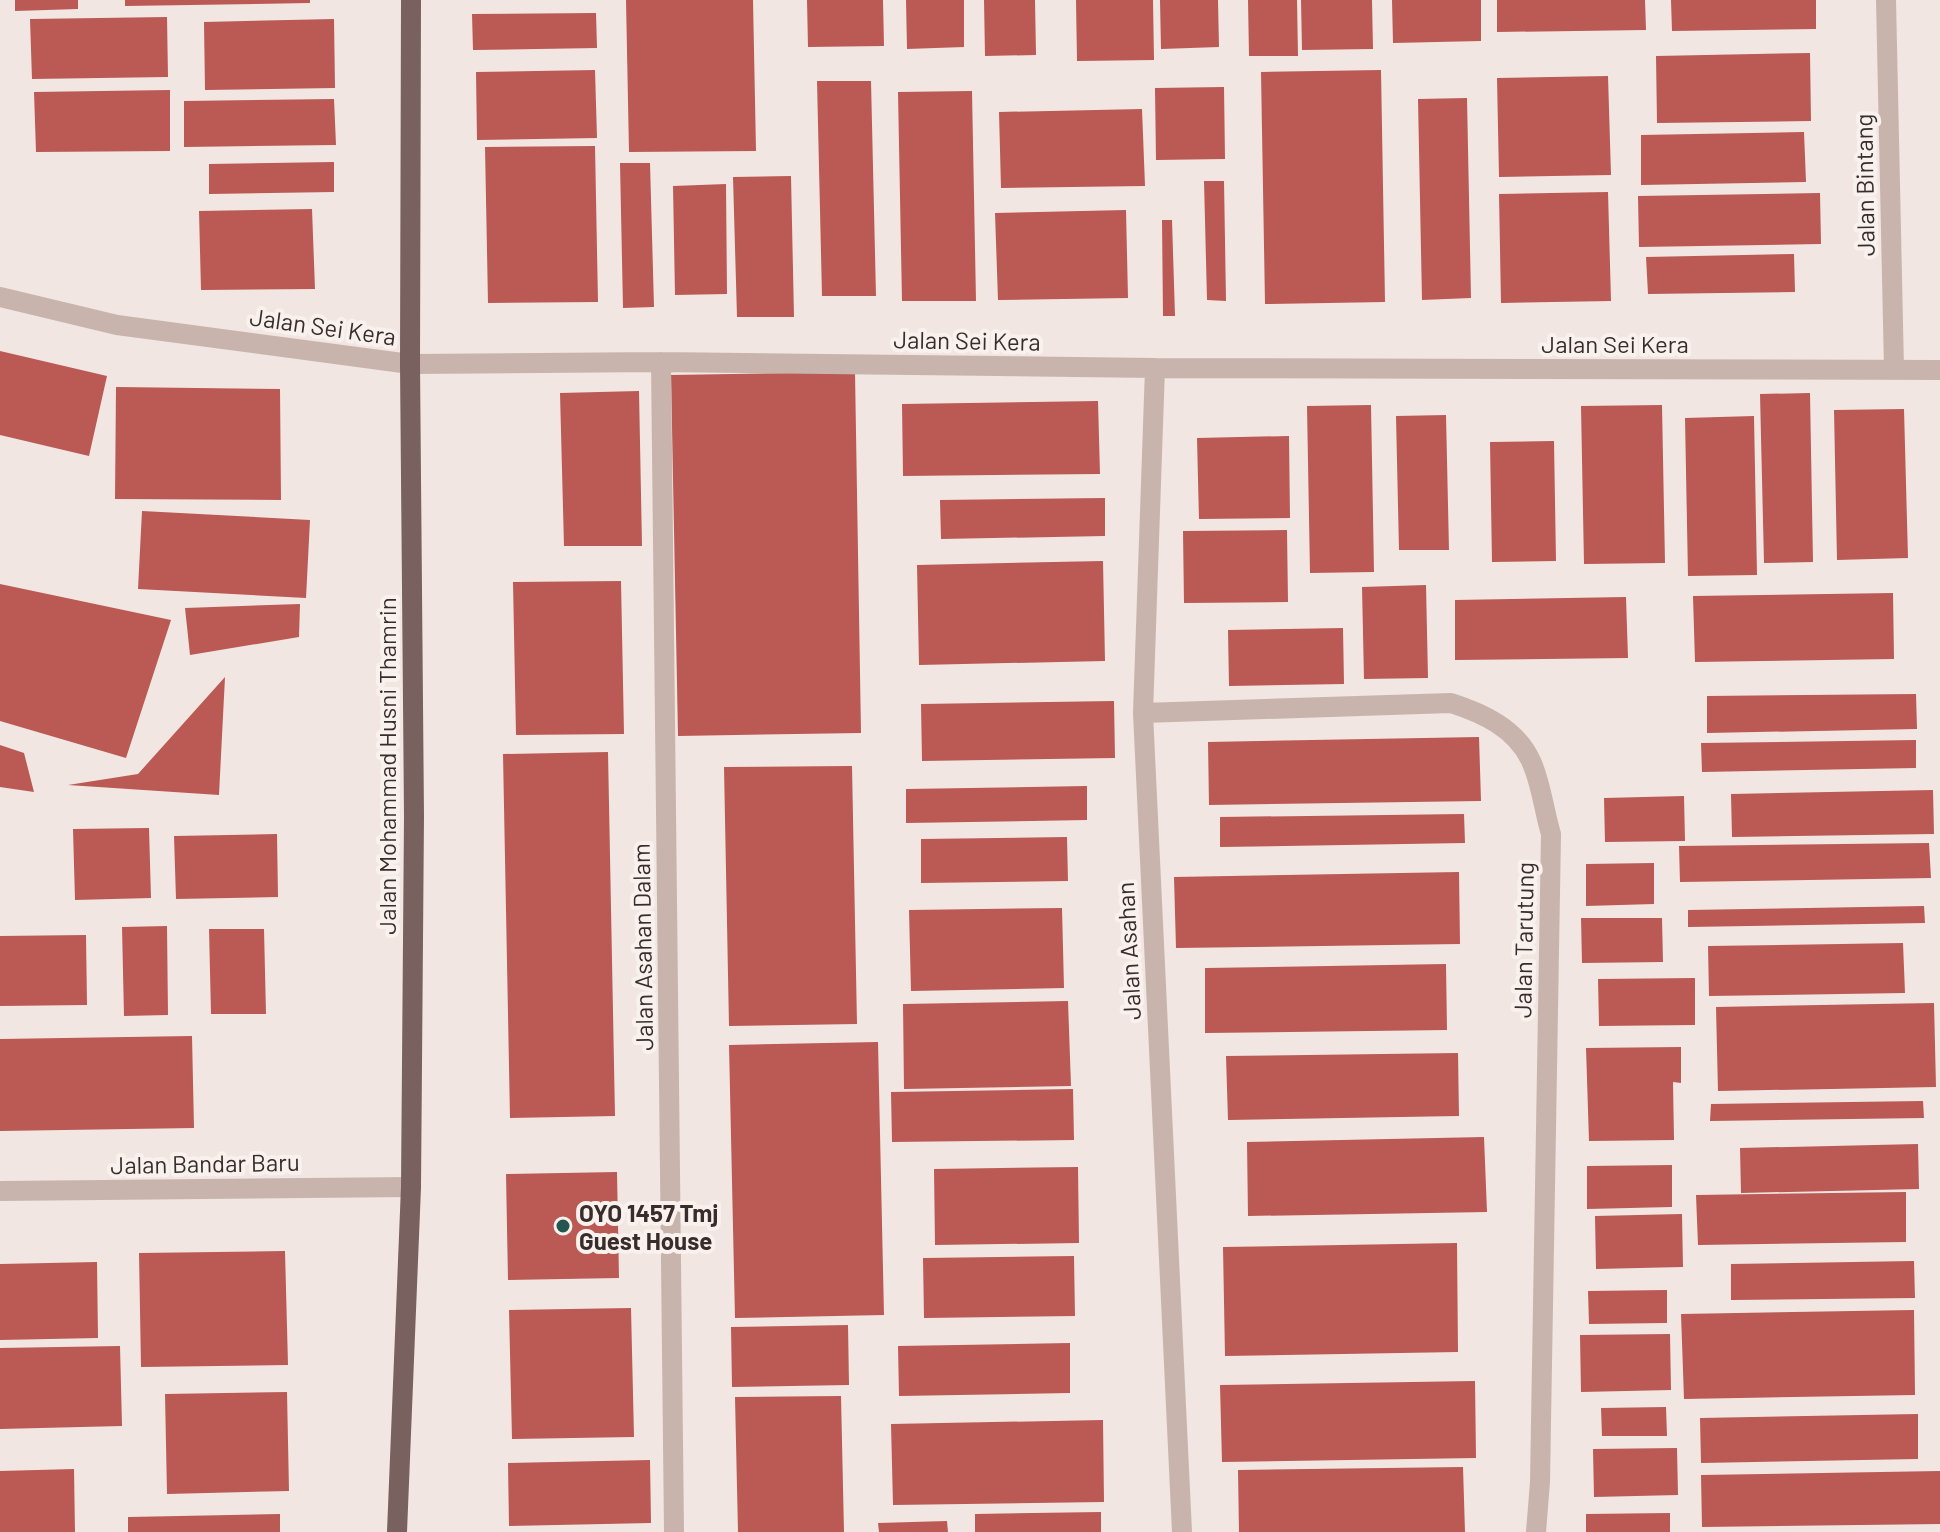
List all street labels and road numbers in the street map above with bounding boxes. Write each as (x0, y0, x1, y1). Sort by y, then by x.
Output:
street label: Jalan Bintang (1848, 113, 1880, 257)
street label: Jalan Sei Kera (248, 301, 398, 351)
street label: Jalan Sei Kera (893, 324, 1041, 356)
street label: Jalan Sei Kera (1541, 329, 1689, 358)
street label: Jalan Mohammad Husni Thamrin (372, 597, 401, 935)
street label: Jalan Asahan Dalam (626, 843, 658, 1051)
street label: Jalan Tarutung (1507, 862, 1539, 1018)
street label: Jalan Asahan (1110, 881, 1146, 1021)
street label: Jalan Bandar Baru (110, 1147, 300, 1179)

